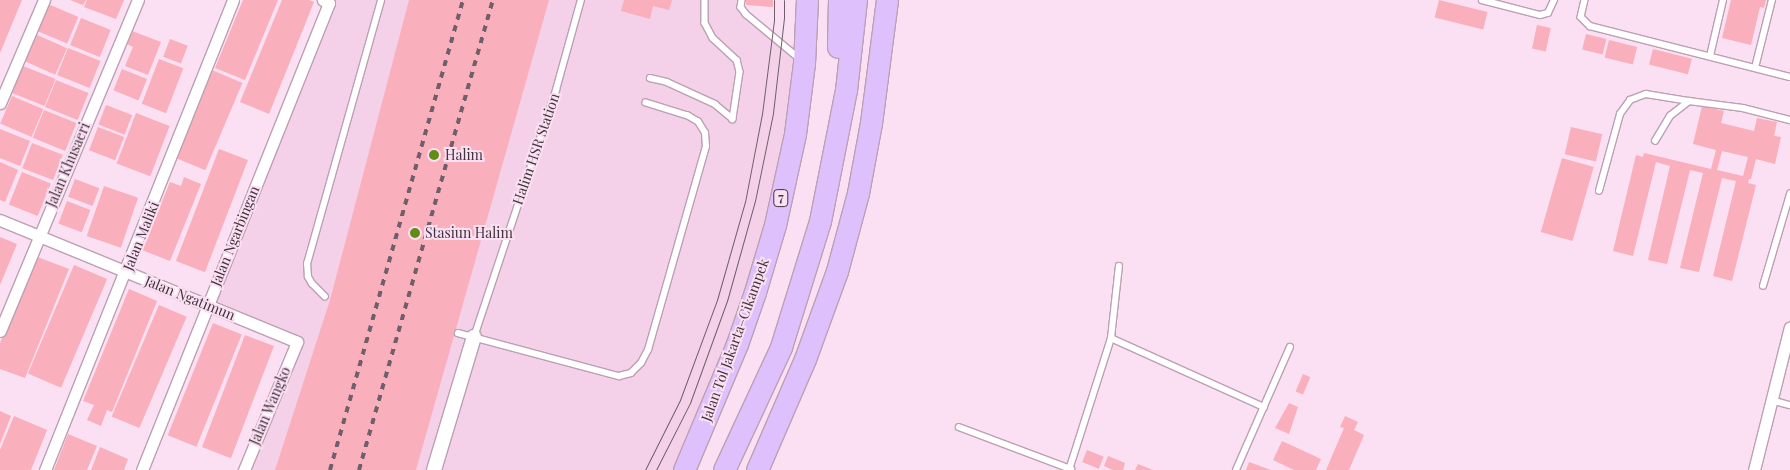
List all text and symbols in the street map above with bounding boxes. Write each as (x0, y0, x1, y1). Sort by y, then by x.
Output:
street label: Halim HSR Station (509, 91, 563, 207)
street label: Jalan Khusaeri (43, 120, 93, 210)
place label: Halim (445, 147, 483, 163)
marker: Halim (427, 148, 441, 162)
street label: Jalan Ngarbingan (207, 183, 263, 289)
road number: 7 (772, 188, 790, 208)
street label: Jalan Maliki (120, 199, 162, 273)
place label: Stasiun Halim (425, 225, 513, 241)
marker: Stasiun Halim (409, 227, 421, 239)
street label: Jalan Tol Jakarta–Cikampek (698, 256, 772, 424)
street label: Jalan Ngatimun (142, 272, 238, 324)
street label: Jalan Wangko (246, 364, 294, 448)

